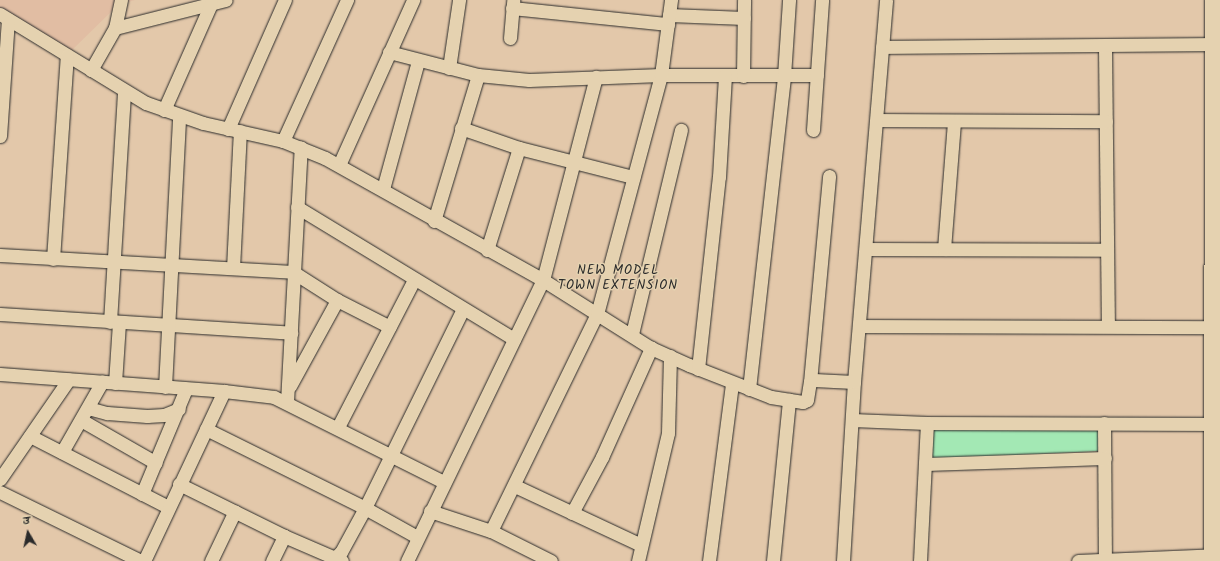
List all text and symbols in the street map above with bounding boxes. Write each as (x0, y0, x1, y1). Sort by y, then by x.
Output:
district label: NEW MODEL TOWN EXTENSION (558, 264, 678, 295)
text: उ (21, 512, 31, 531)
north arrow (8, 513, 48, 553)

